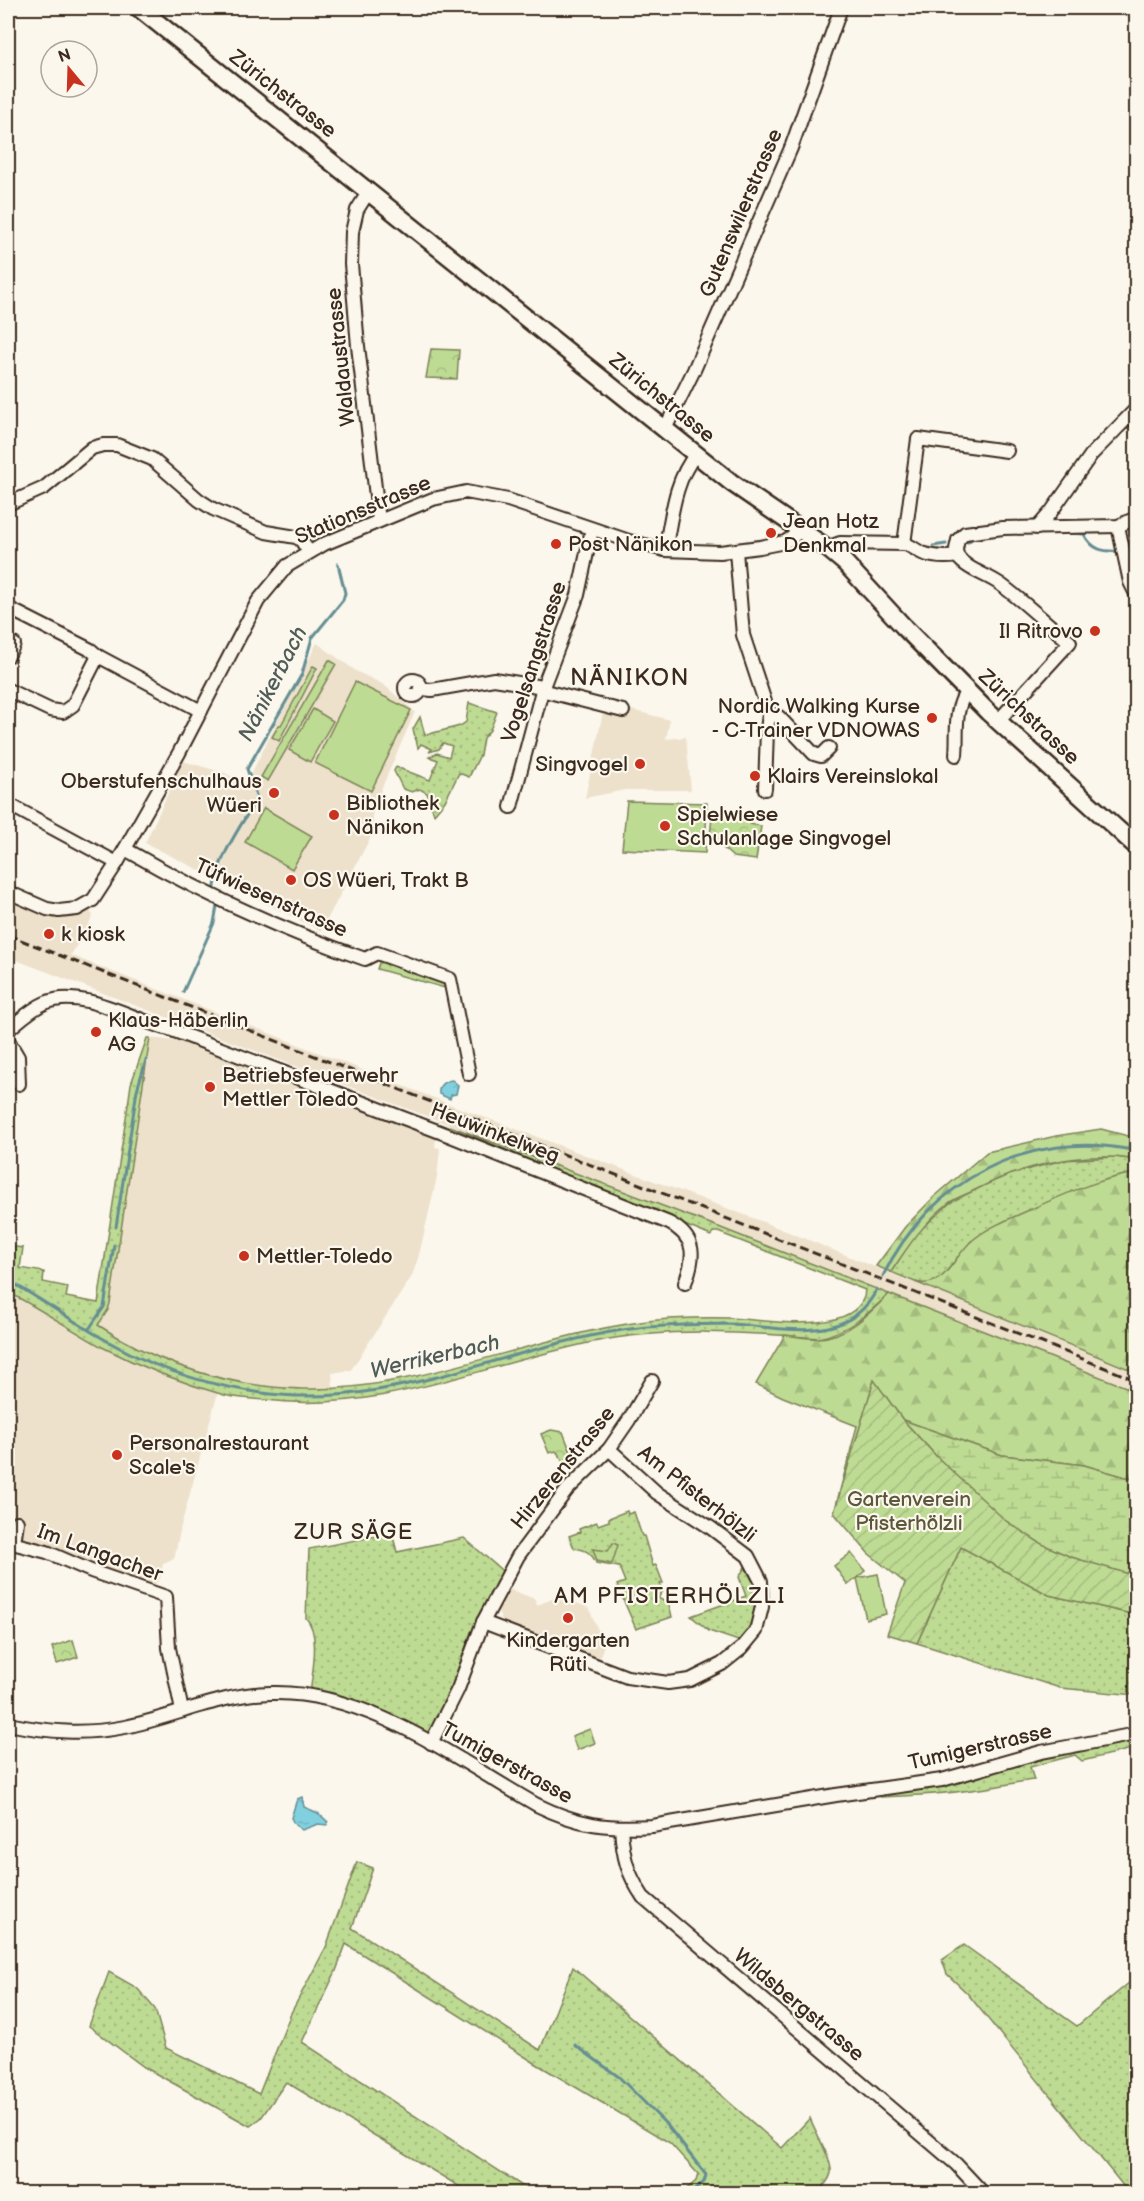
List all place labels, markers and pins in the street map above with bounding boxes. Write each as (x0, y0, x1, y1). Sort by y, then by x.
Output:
place label: Jean Hotz Denkmal (783, 509, 880, 558)
marker: Jean Hotz Denkmal (764, 526, 778, 540)
place label: Post Nänikon (568, 532, 693, 557)
marker: Post Nänikon (549, 537, 563, 551)
place label: Il Ritrovo (999, 619, 1083, 644)
marker: Il Ritrovo (1088, 624, 1102, 638)
place label: Nordic Walking Kurse - C-Trainer VDNOWAS (712, 694, 920, 743)
marker: Nordic Walking Kurse - C-Trainer VDNOWAS (925, 711, 939, 725)
place label: Singvogel (535, 752, 628, 777)
marker: Singvogel (633, 757, 647, 771)
place label: Klairs Vereinslokal (767, 764, 938, 789)
place label: Oberstufenschulhaus Wüeri (61, 769, 262, 818)
marker: Klairs Vereinslokal (748, 769, 762, 783)
marker: Oberstufenschulhaus Wüeri (267, 786, 281, 800)
place label: Bibliothek Nänikon (346, 791, 440, 840)
place label: Spielwiese Schulanlage Singvogel (677, 802, 891, 851)
marker: Bibliothek Nänikon (327, 808, 341, 822)
marker: Spielwiese Schulanlage Singvogel (658, 819, 672, 833)
place label: OS Wüeri, Trakt B (303, 868, 469, 893)
marker: OS Wüeri, Trakt B (284, 873, 298, 887)
place label: k kiosk (61, 922, 125, 947)
marker: k kiosk (42, 927, 56, 941)
place label: Klaus-Häberlin AG (108, 1008, 248, 1057)
marker: Klaus-Häberlin AG (89, 1025, 103, 1039)
place label: Betriebsfeuerwehr Mettler Toledo (222, 1063, 398, 1112)
marker: Betriebsfeuerwehr Mettler Toledo (203, 1080, 217, 1094)
place label: Mettler-Toledo (256, 1244, 393, 1269)
marker: Mettler-Toledo (237, 1249, 251, 1263)
place label: Personalrestaurant Scale's (129, 1431, 309, 1480)
marker: Personalrestaurant Scale's (110, 1448, 124, 1462)
marker: Kindergarten Rüti (561, 1611, 575, 1625)
place label: Kindergarten Rüti (506, 1628, 630, 1677)

